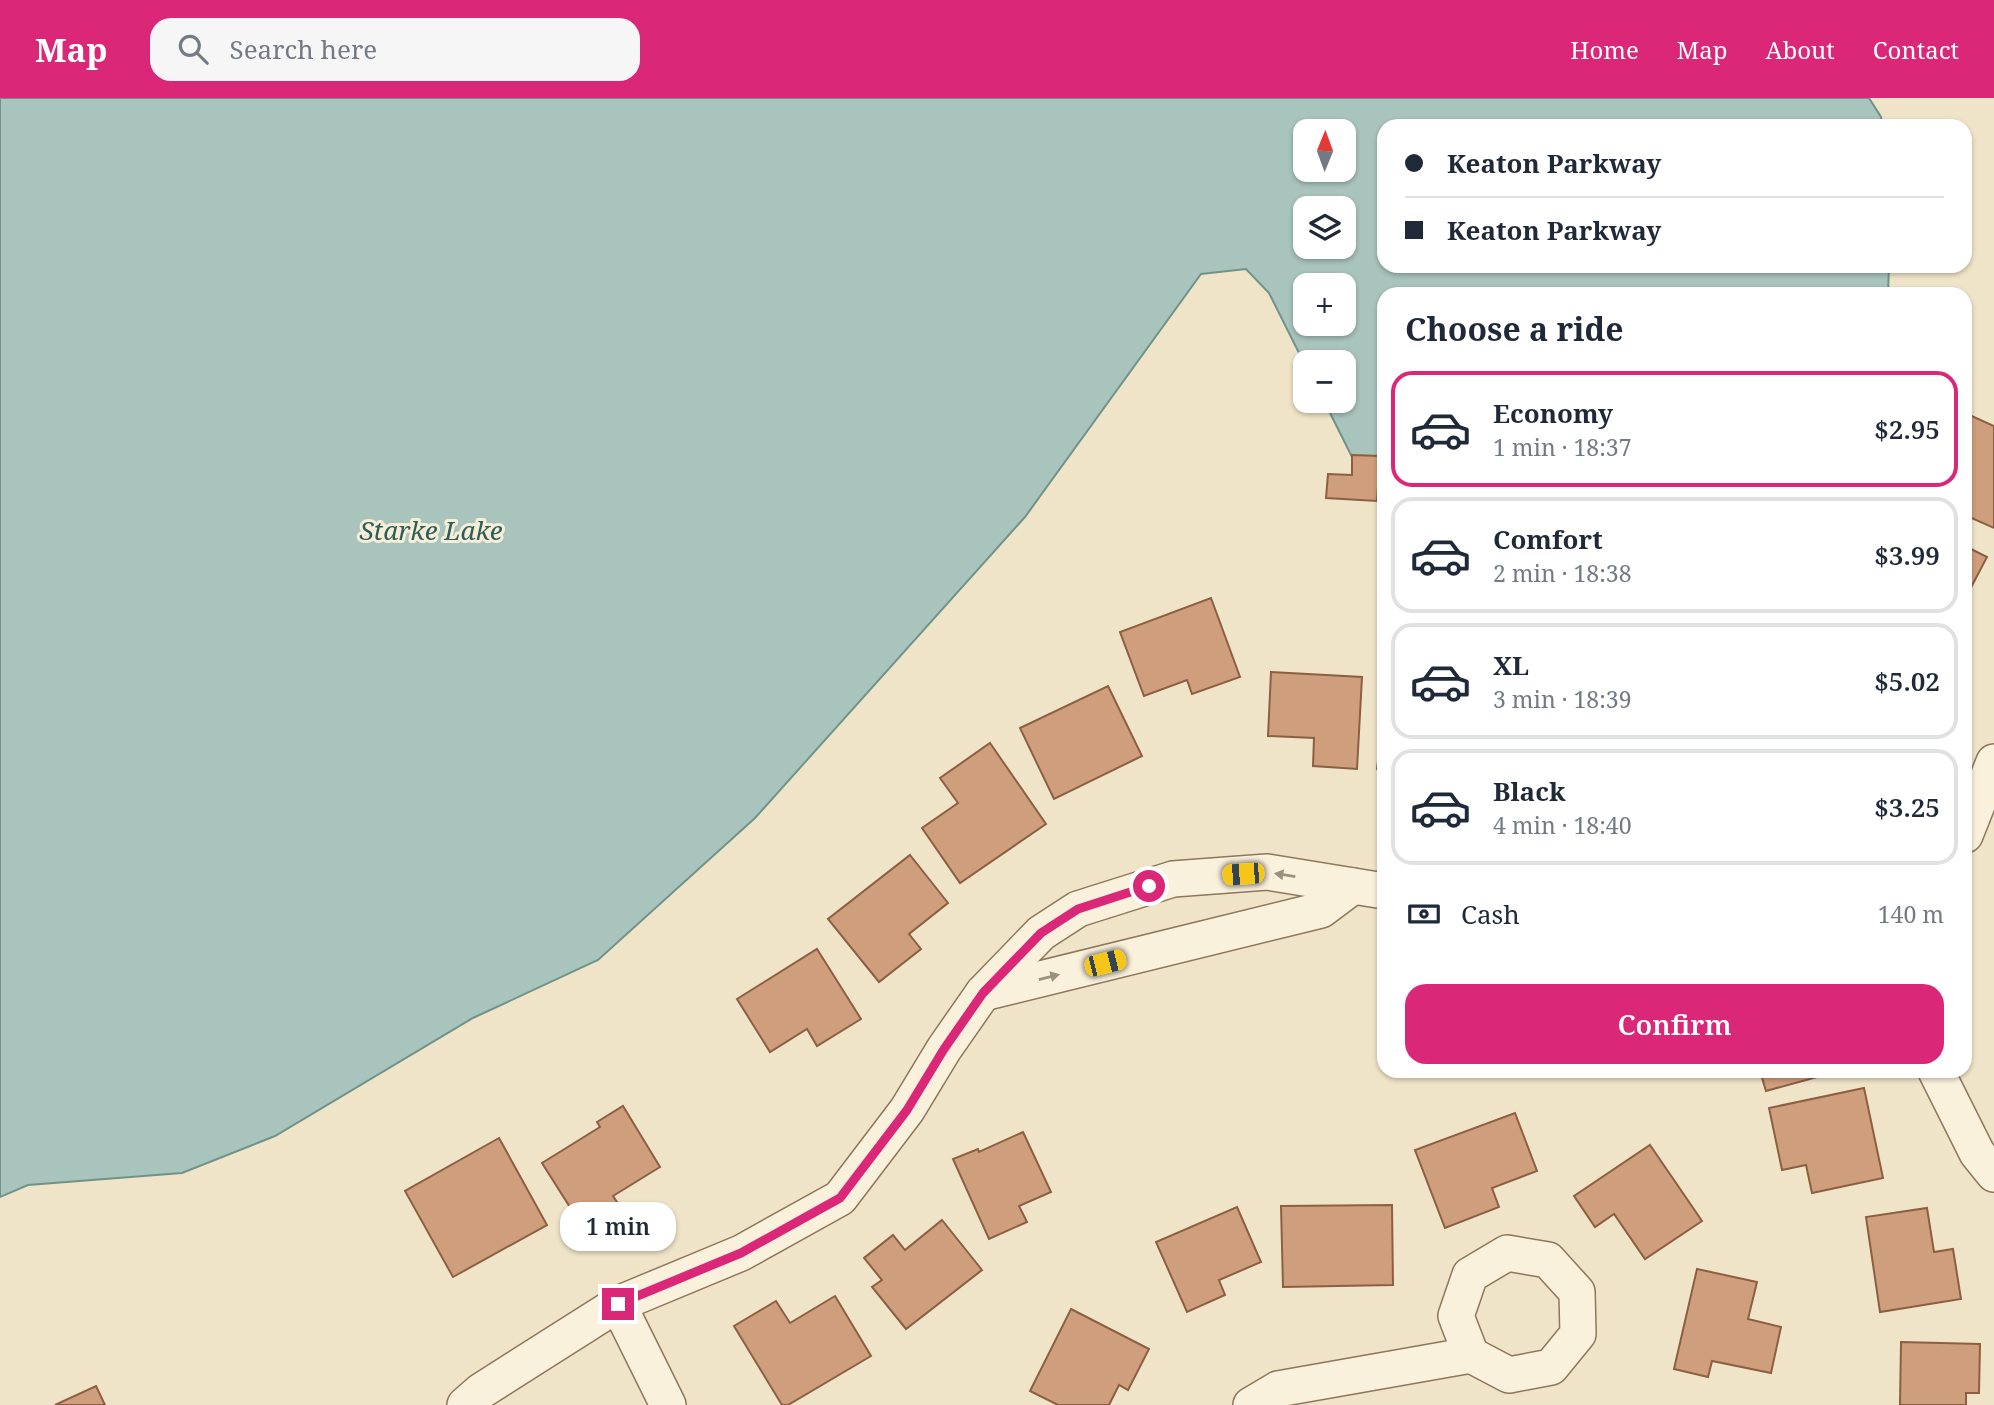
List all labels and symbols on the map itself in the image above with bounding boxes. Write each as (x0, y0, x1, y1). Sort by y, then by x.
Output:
north arrow (1293, 119, 1356, 182)
water label: Starke Lake (359, 512, 503, 548)
car (1222, 862, 1265, 886)
one-way arrow (1274, 869, 1296, 880)
route start (1133, 870, 1165, 902)
car (1083, 948, 1128, 978)
one-way arrow (1038, 971, 1060, 982)
callout: 1 min (560, 1202, 676, 1252)
route end (602, 1288, 634, 1320)

